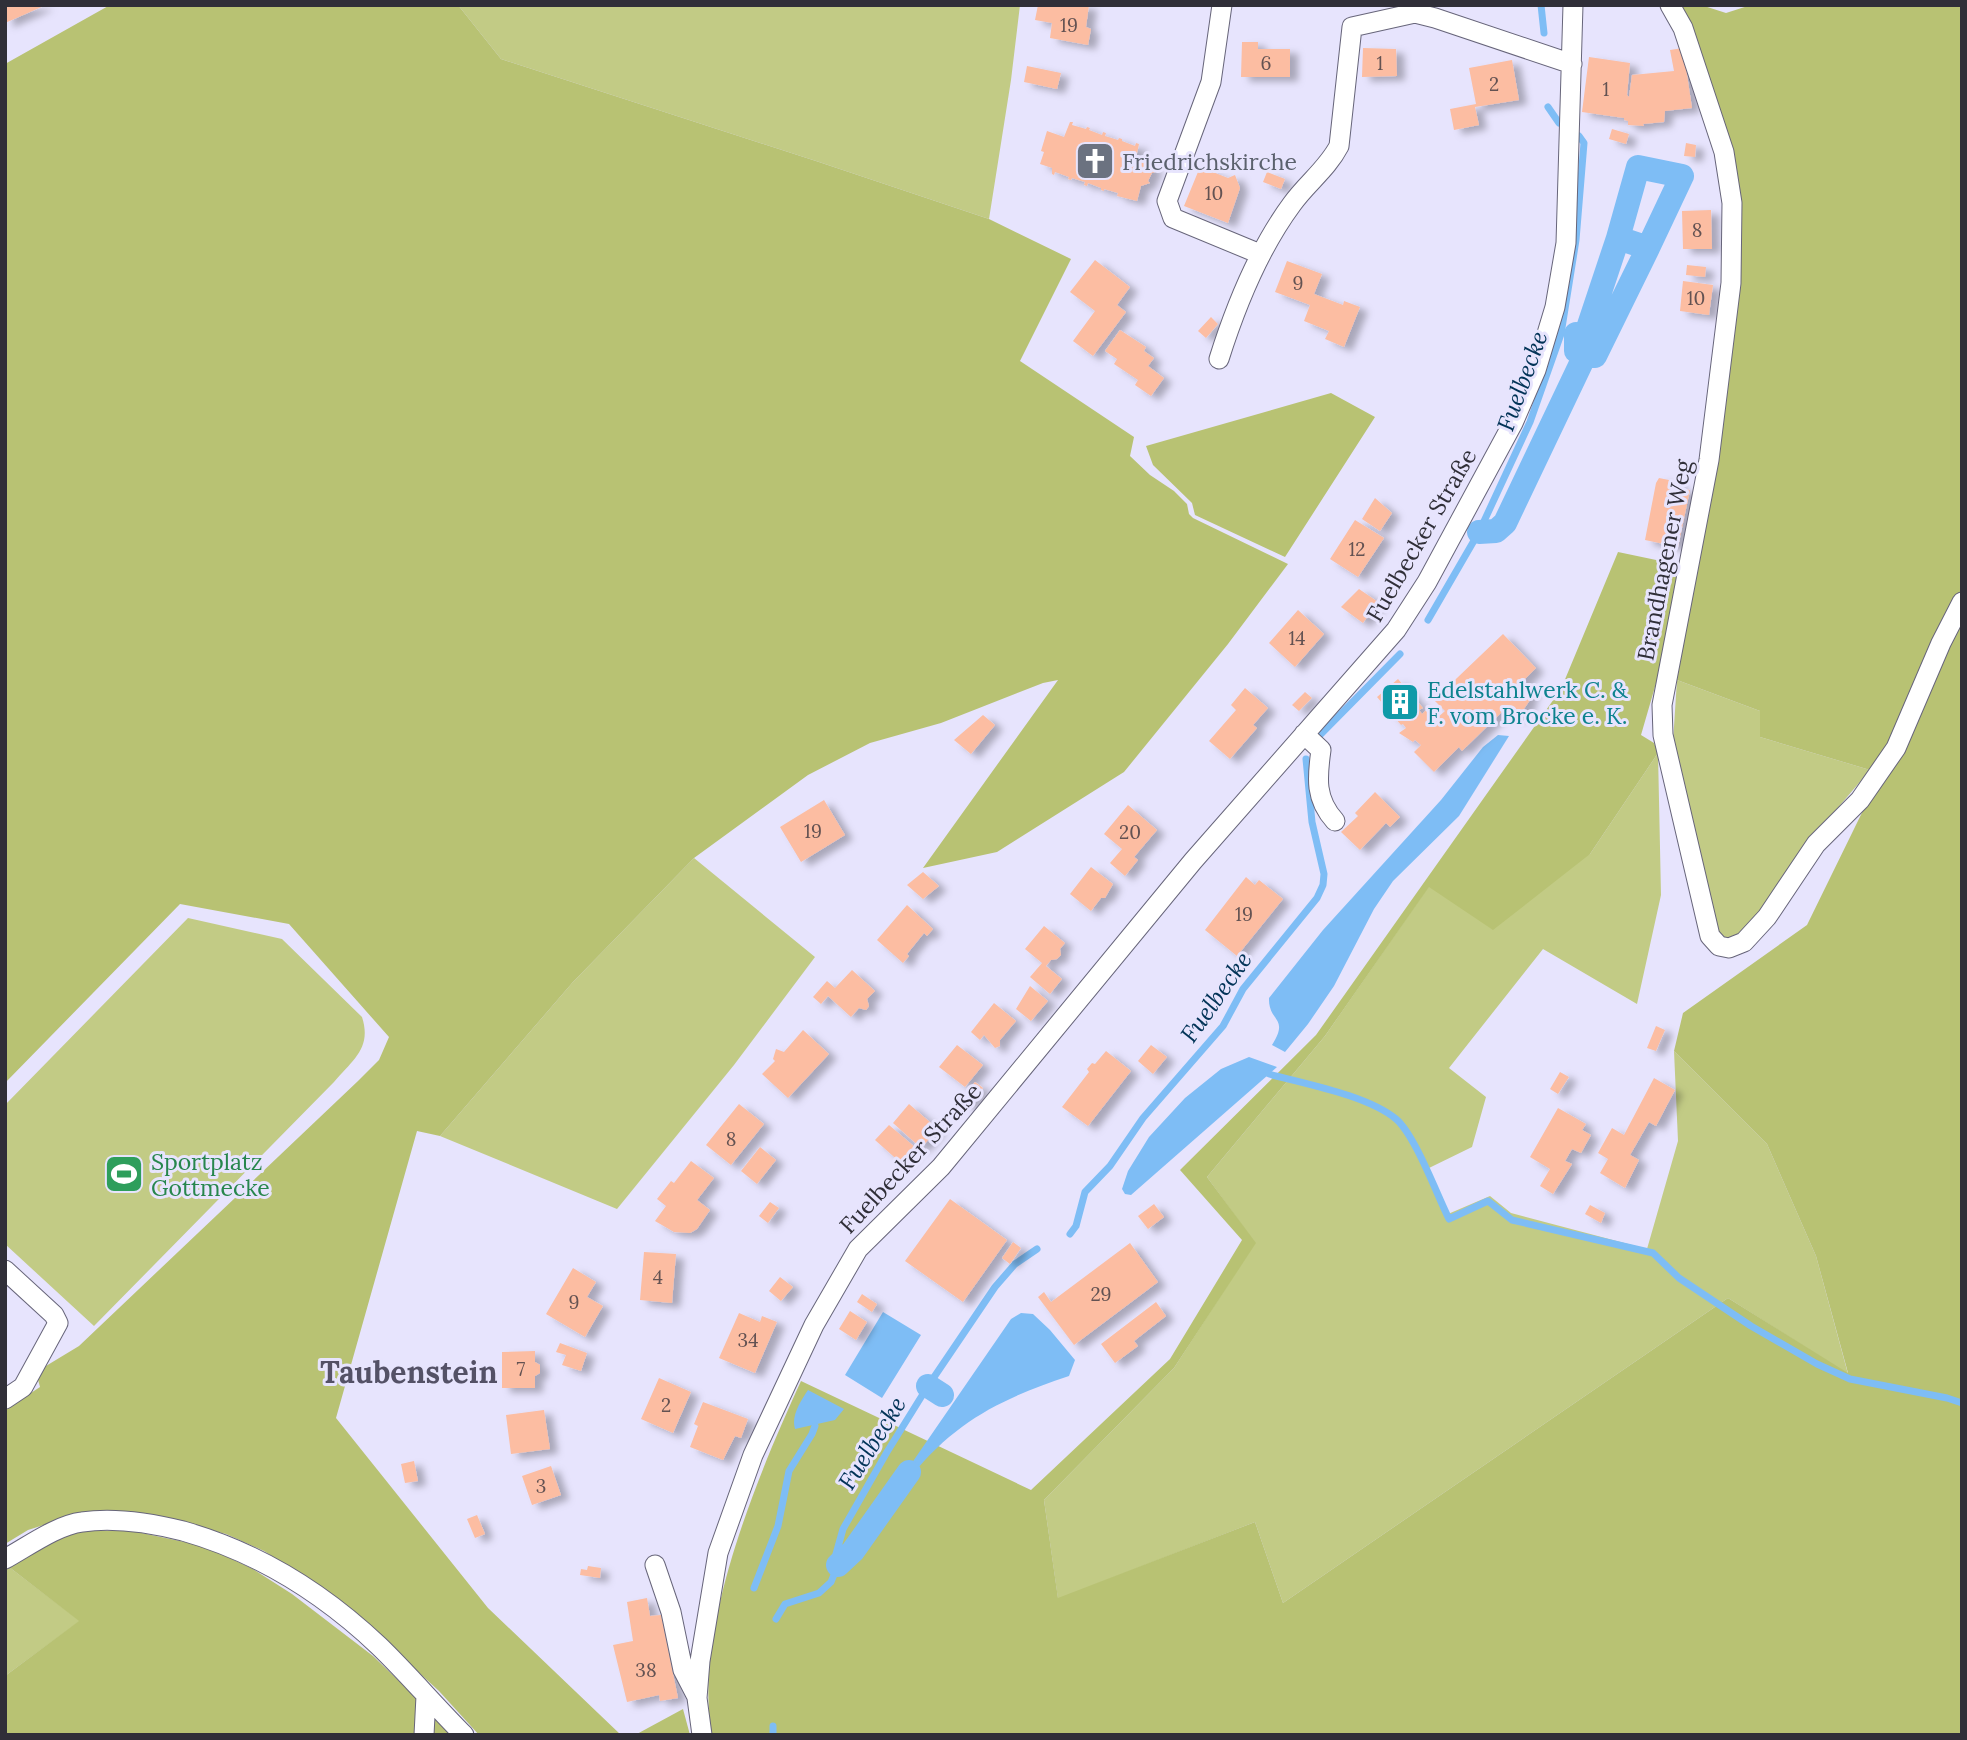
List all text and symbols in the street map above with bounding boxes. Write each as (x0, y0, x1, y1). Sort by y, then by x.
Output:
house number: 19 (1060, 13, 1078, 37)
house number: 6 (1261, 51, 1272, 75)
house number: 1 (1377, 51, 1384, 75)
house number: 2 (1489, 72, 1499, 96)
house number: 1 (1603, 77, 1610, 101)
church icon: Friedrichskirche (1074, 140, 1116, 182)
place label: Friedrichskirche (1122, 147, 1297, 176)
house number: 10 (1205, 181, 1223, 205)
house number: 8 (1692, 218, 1702, 242)
house number: 9 (1293, 271, 1303, 295)
house number: 10 (1687, 286, 1705, 310)
water label: Fuelbecke (1490, 327, 1554, 435)
street label: Fuelbecker Straße (1360, 443, 1482, 627)
street label: Brandhagener Weg (1630, 456, 1698, 663)
house number: 12 (1348, 537, 1366, 561)
house number: 14 (1288, 626, 1306, 650)
place label: Edelstahlwerk C. & F. vom Brocke e. K. (1427, 675, 1629, 730)
building icon: Edelstahlwerk C. & F. vom Brocke e. K. (1379, 681, 1421, 723)
house number: 19 (804, 819, 822, 843)
house number: 20 (1119, 820, 1141, 844)
house number: 19 (1235, 902, 1253, 926)
water label: Fuelbecke (1173, 945, 1259, 1049)
street label: Fuelbecker Straße (833, 1077, 987, 1239)
house number: 8 (726, 1127, 736, 1151)
place label: Sportplatz Gottmecke (151, 1147, 270, 1202)
sports icon: Sportplatz Gottmecke (103, 1153, 145, 1195)
house number: 4 (653, 1265, 663, 1289)
house number: 29 (1090, 1282, 1112, 1306)
house number: 9 (569, 1290, 579, 1314)
house number: 34 (738, 1328, 758, 1352)
district label: Taubenstein (320, 1353, 498, 1391)
house number: 7 (517, 1357, 526, 1381)
water label: Fuelbecke (831, 1391, 913, 1495)
house number: 2 (661, 1393, 671, 1417)
house number: 3 (536, 1474, 546, 1498)
house number: 38 (635, 1658, 657, 1682)

